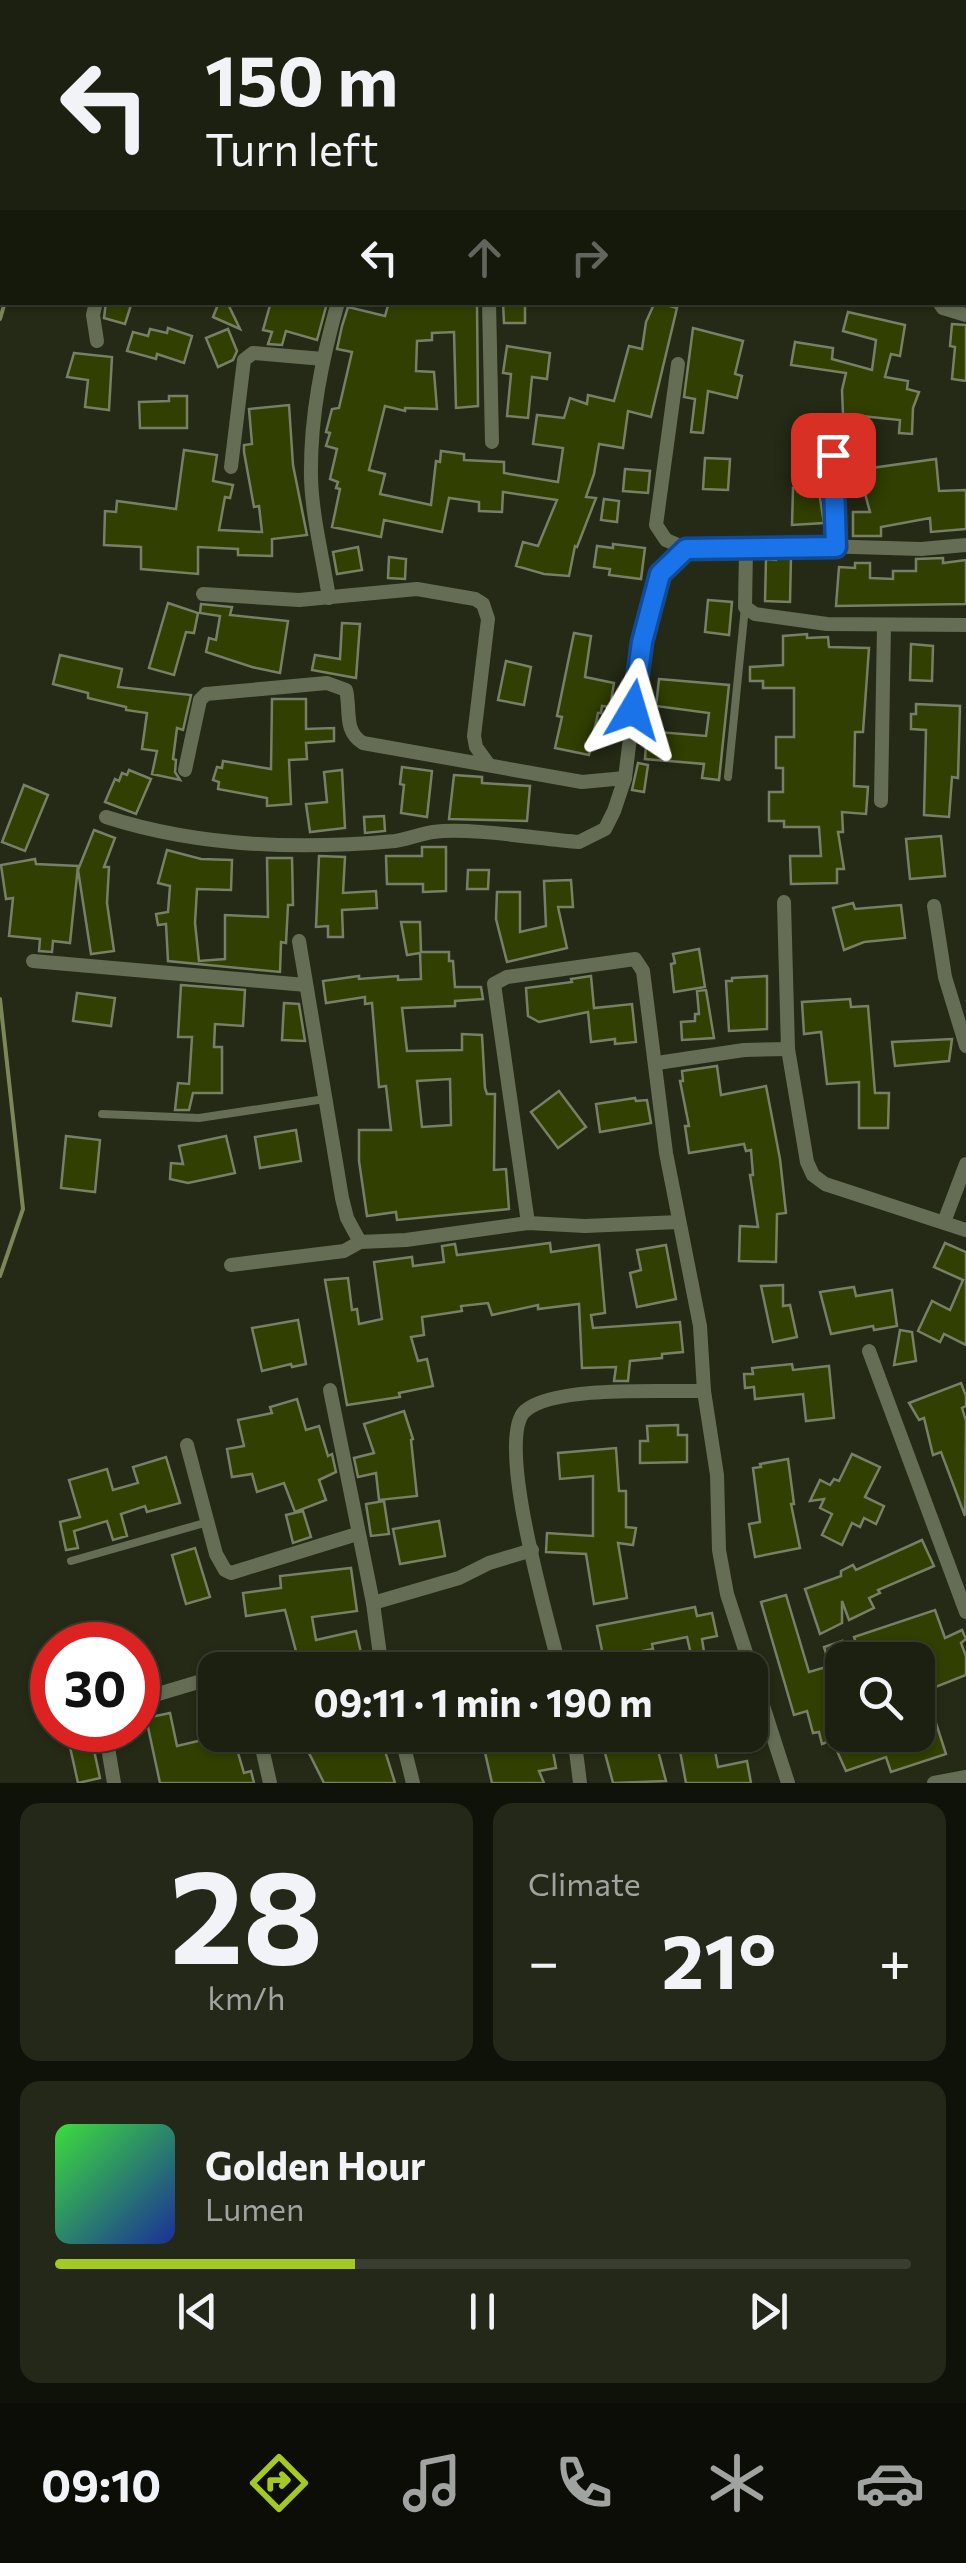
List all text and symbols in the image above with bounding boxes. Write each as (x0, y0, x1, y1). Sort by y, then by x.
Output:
text: 150 m (205, 35, 398, 120)
icon: left (40, 40, 170, 170)
text: Turn left (205, 120, 379, 175)
icon: left (352, 230, 407, 285)
icon: ahead (457, 230, 512, 285)
icon: right (562, 230, 617, 285)
pin (791, 413, 876, 498)
icon: arrive (806, 428, 861, 483)
position arrow (581, 658, 685, 762)
speed limit sign: 30 (30, 1622, 160, 1752)
map controls (825, 1642, 935, 1752)
button: search (825, 1642, 935, 1752)
text: 09:11 · 1 min · 190 m (314, 1678, 652, 1725)
text: 28 (170, 1832, 323, 1991)
text: Climate (528, 1863, 641, 1903)
text: 21° (662, 1913, 776, 2004)
text: − (528, 1926, 559, 1993)
text: + (879, 1926, 911, 1993)
text: km/h (208, 1977, 285, 2017)
text: Golden Hour (205, 2141, 426, 2188)
text: Lumen (205, 2188, 304, 2228)
icon: previous (170, 2284, 225, 2339)
icon: pause (455, 2284, 510, 2339)
icon: next (741, 2284, 796, 2339)
icon: directions (244, 2448, 314, 2518)
icon: music (397, 2448, 467, 2518)
icon: phone (549, 2448, 619, 2518)
icon: climate (702, 2448, 772, 2518)
icon: car (855, 2448, 925, 2518)
text: 09:10 (41, 2456, 161, 2511)

